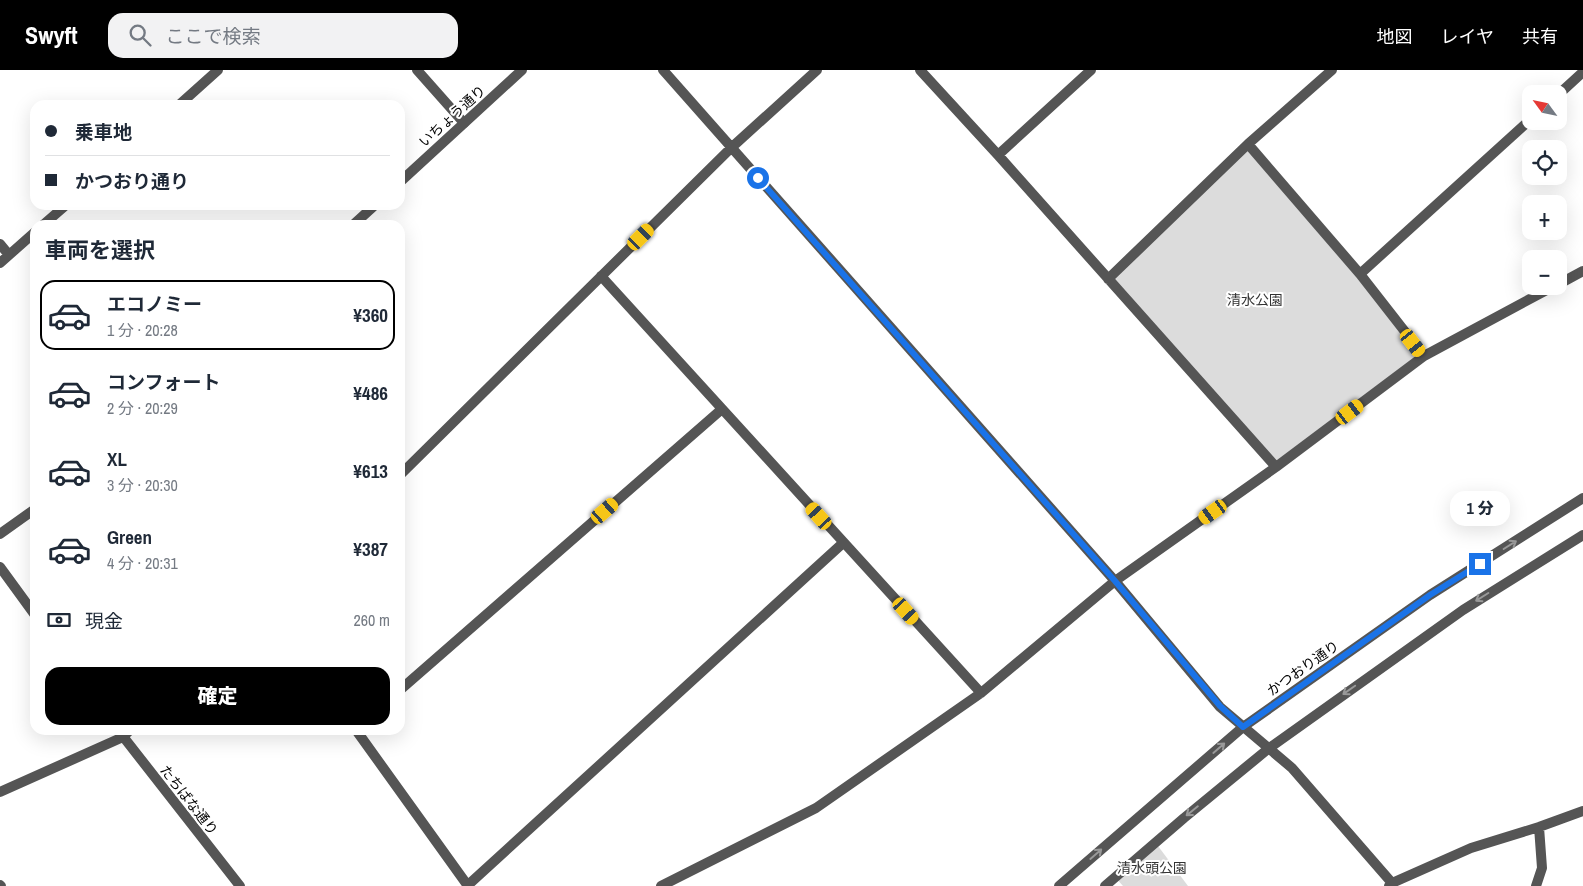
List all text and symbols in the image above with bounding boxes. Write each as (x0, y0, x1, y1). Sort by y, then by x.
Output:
search box (108, 13, 458, 58)
text: Swyft (25, 19, 78, 51)
icon: search (126, 21, 154, 49)
text: ここで検索 (166, 23, 261, 49)
text: 地図 (1377, 24, 1413, 49)
text: レイヤ (1441, 24, 1494, 49)
text: 共有 (1522, 24, 1558, 49)
street label: いちょう通り (415, 81, 489, 151)
north arrow (1522, 85, 1568, 130)
map controls (1522, 85, 1567, 295)
text: 乗車地 (75, 119, 132, 145)
button: locate (1522, 140, 1567, 185)
route start (747, 167, 769, 189)
text: かつおり通り (75, 168, 189, 194)
button: + (1522, 195, 1567, 240)
car (625, 221, 656, 253)
text: 車両を選択 (45, 235, 155, 265)
button: − (1522, 250, 1567, 295)
text: エコノミー (107, 291, 202, 317)
park label: 清水公園 (1227, 291, 1283, 309)
icon: car (47, 293, 92, 338)
text: ¥360 (353, 302, 388, 328)
text: 1 分 · 20:28 (107, 319, 178, 341)
car (1397, 327, 1428, 359)
text: コンフォート (107, 369, 220, 395)
icon: car (47, 371, 92, 416)
text: ¥486 (353, 380, 388, 406)
text: 2 分 · 20:29 (107, 397, 178, 419)
car (1333, 397, 1366, 427)
text: XL (107, 446, 127, 472)
icon: car (47, 449, 92, 494)
text: ¥613 (353, 458, 388, 484)
text: 3 分 · 20:30 (107, 474, 178, 496)
callout: 1 分 (1450, 492, 1510, 526)
car (588, 495, 621, 527)
car (1196, 497, 1229, 527)
text: 1 分 (1467, 497, 1493, 519)
car (803, 500, 834, 532)
text: Green (107, 524, 152, 550)
icon: car (47, 527, 92, 572)
text: ¥387 (353, 536, 388, 562)
one-way arrow (1502, 539, 1516, 549)
text: 4 分 · 20:31 (107, 552, 178, 574)
route end (1469, 553, 1491, 575)
one-way arrow (1476, 593, 1490, 603)
car (890, 595, 921, 627)
icon: cash (45, 606, 73, 634)
text: 現金 (85, 608, 123, 634)
text: 260 m (354, 609, 390, 631)
street label: かつおり通り (1263, 637, 1343, 699)
button: 確定 (45, 667, 390, 725)
one-way arrow (1343, 685, 1356, 696)
one-way arrow (1212, 742, 1225, 753)
street label: たちばな通り (156, 761, 222, 839)
one-way arrow (1186, 805, 1199, 816)
one-way arrow (1089, 848, 1102, 860)
park label: 清水頭公園 (1117, 859, 1187, 877)

